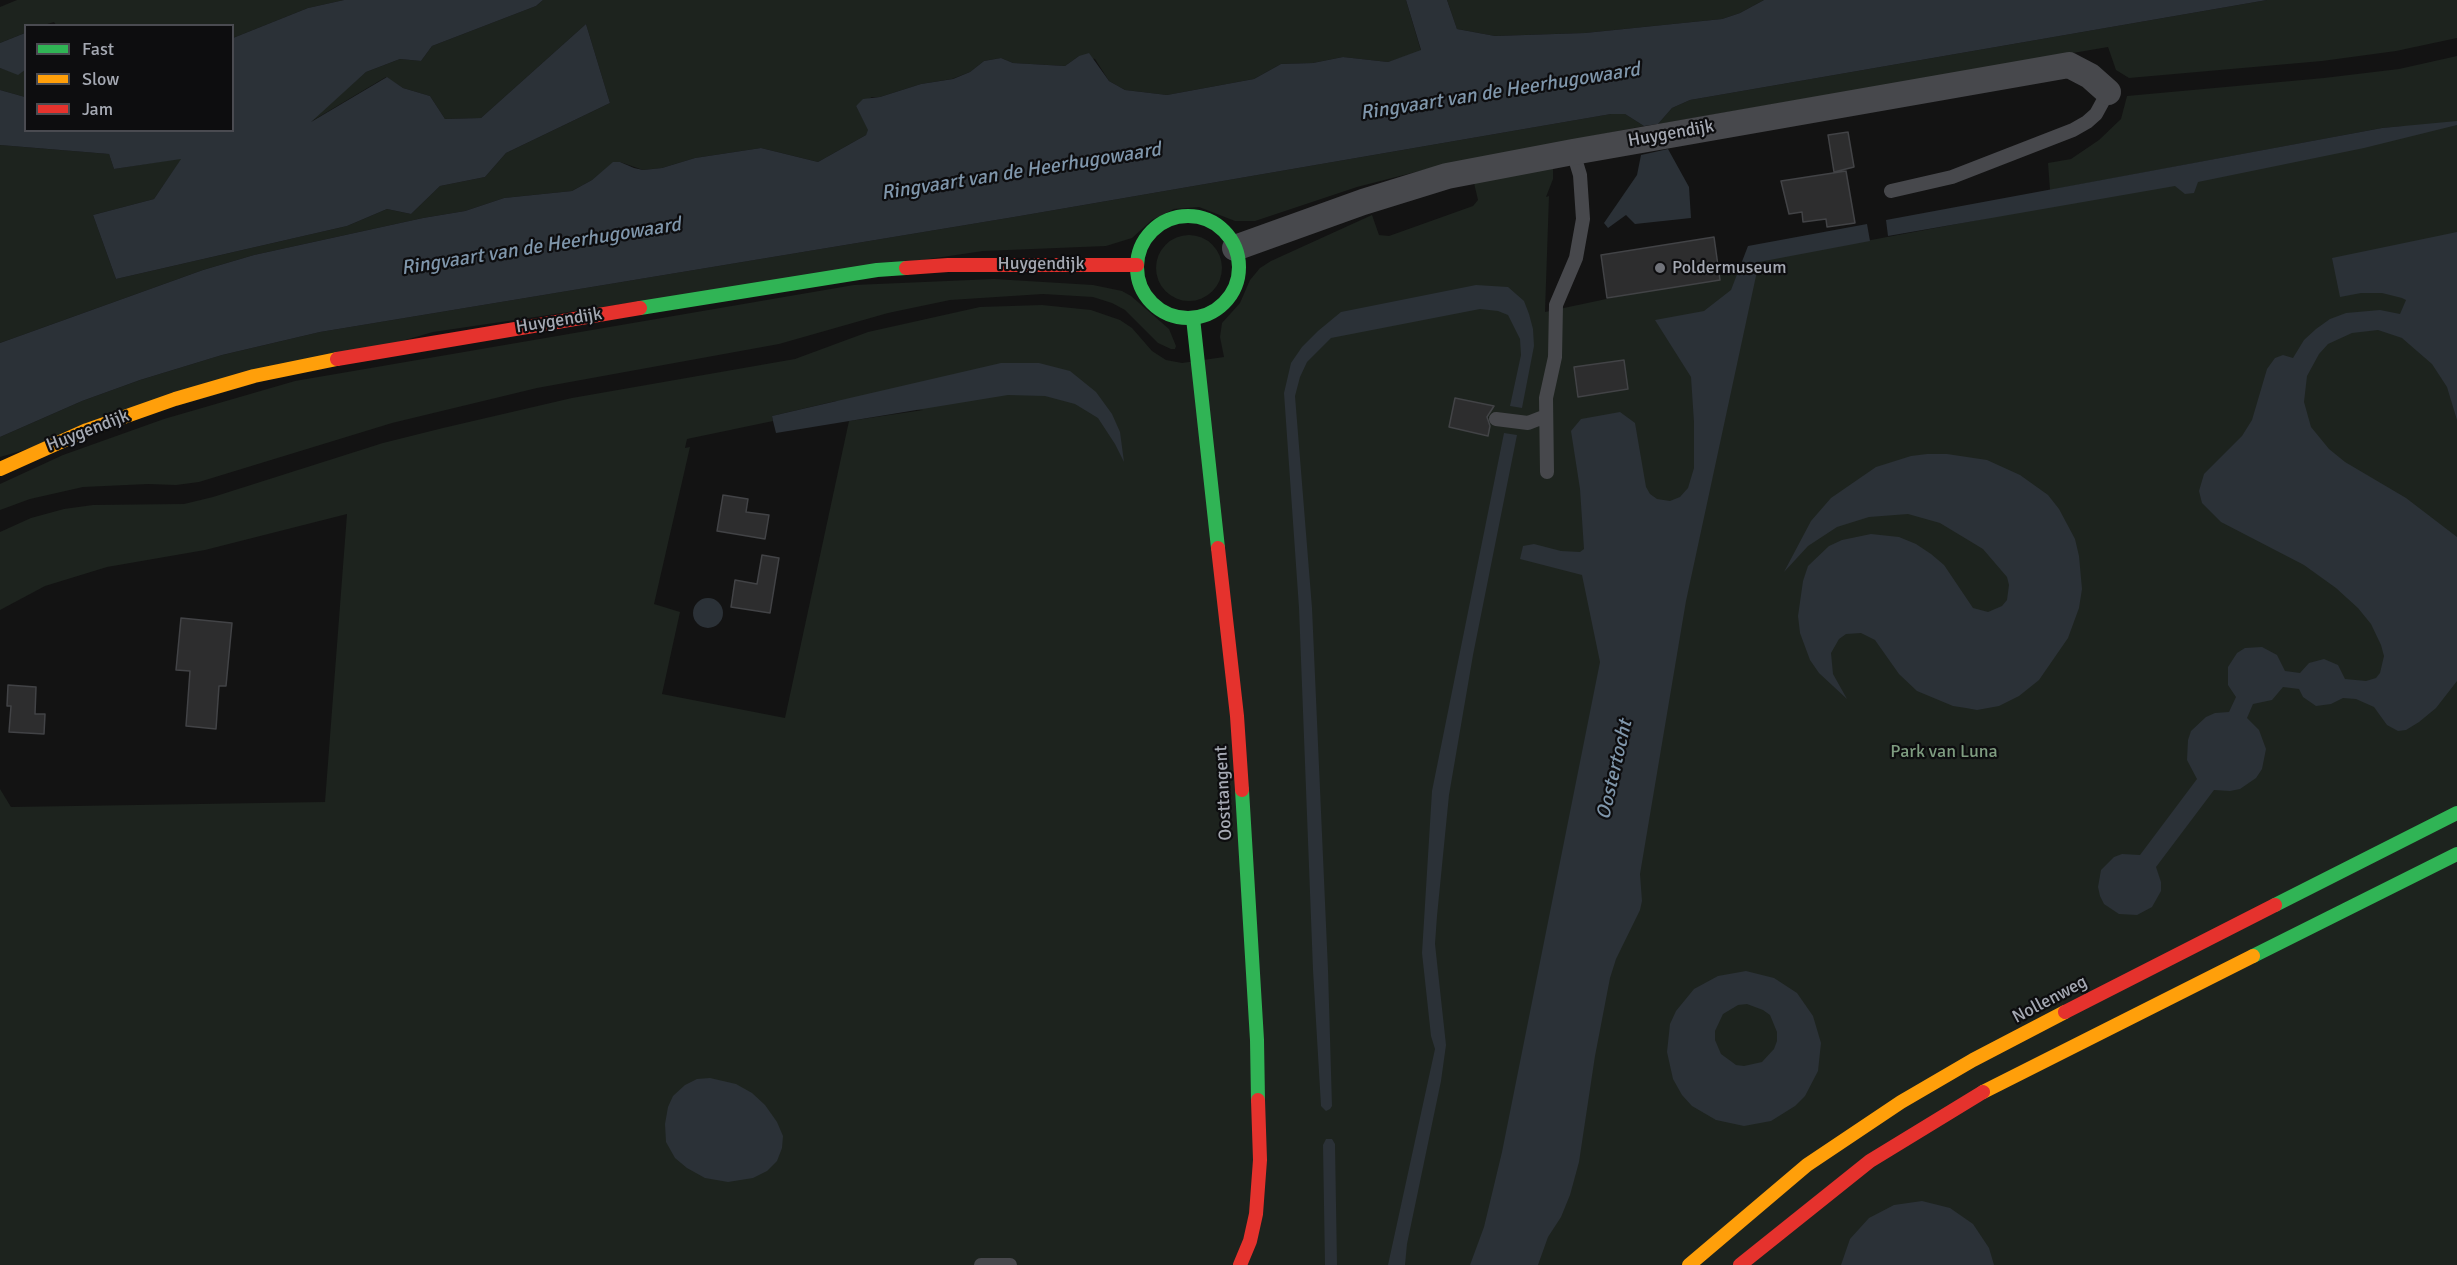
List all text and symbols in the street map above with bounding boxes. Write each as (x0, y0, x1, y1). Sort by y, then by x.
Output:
legend (24, 24, 234, 132)
text: Fast (82, 38, 114, 60)
water label: Ringvaart van de Heerhugowaard (1359, 58, 1641, 126)
text: Slow (82, 68, 119, 90)
text: Jam (82, 98, 113, 120)
street label: Huygendijk (1626, 116, 1716, 152)
water label: Ringvaart van de Heerhugowaard (880, 138, 1162, 206)
water label: Ringvaart van de Heerhugowaard (400, 213, 682, 281)
street label: Huygendijk (998, 253, 1084, 275)
place label: Poldermuseum (1672, 257, 1787, 279)
marker: Poldermuseum (1653, 261, 1667, 275)
street label: Huygendijk (514, 304, 604, 338)
street label: Huygendijk (44, 405, 132, 457)
water label: Oostertocht (1592, 718, 1638, 822)
park label: Park van Luna (1890, 741, 1998, 763)
street label: Oosttangent (1211, 745, 1237, 841)
street label: Nollenweg (2009, 971, 2091, 1029)

